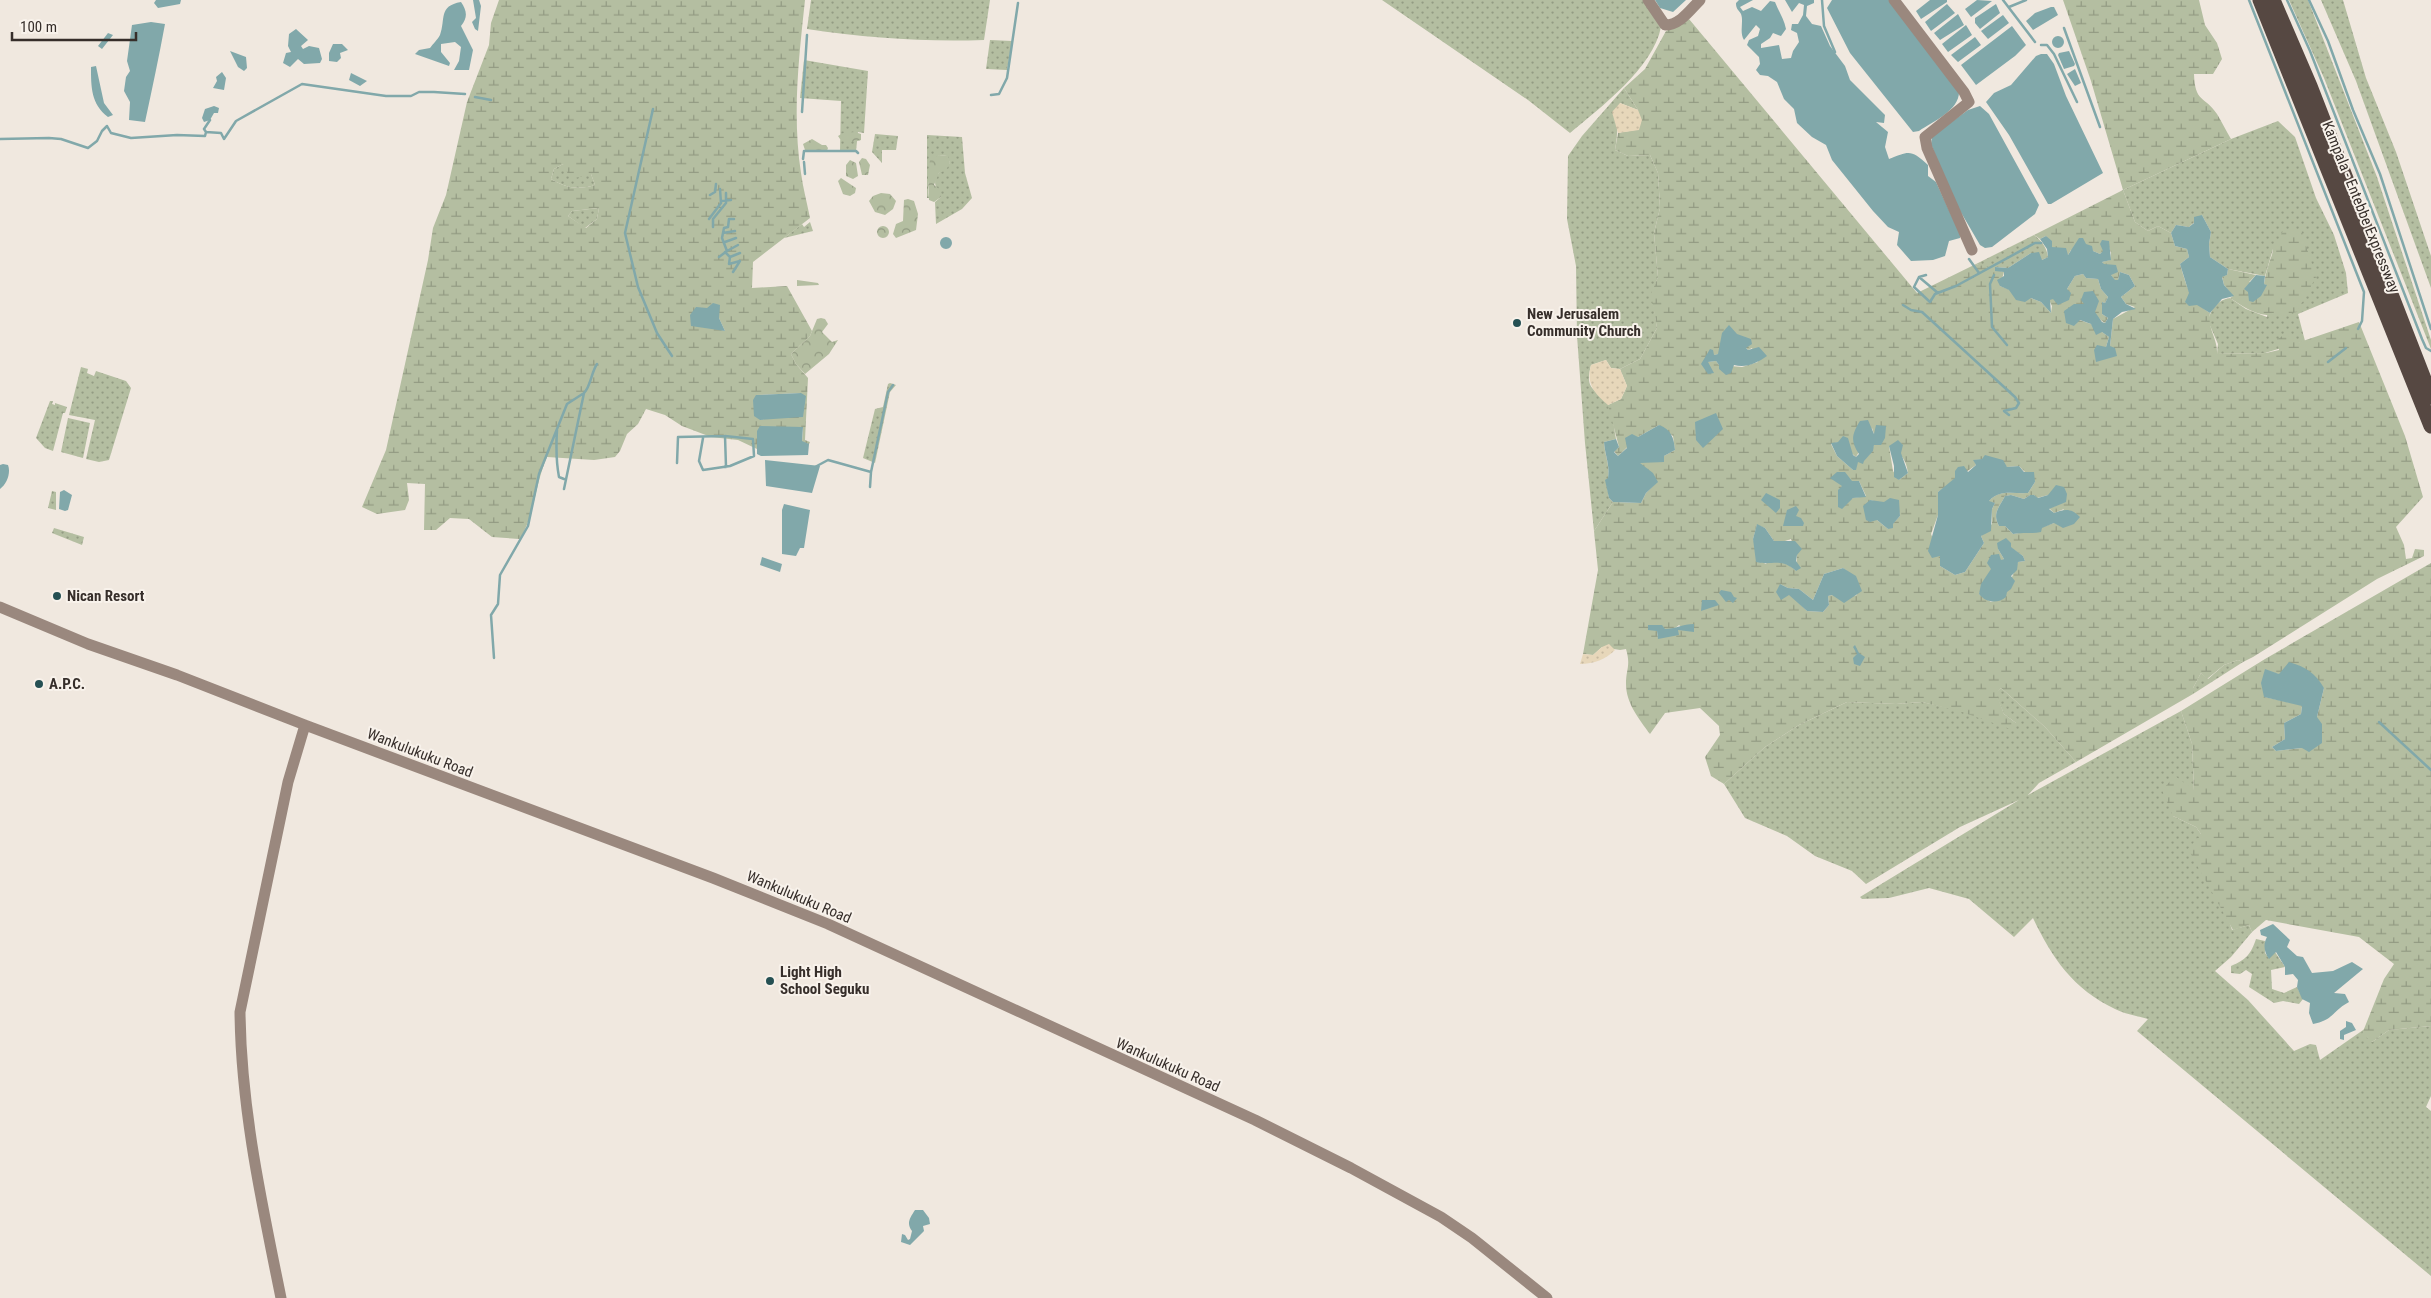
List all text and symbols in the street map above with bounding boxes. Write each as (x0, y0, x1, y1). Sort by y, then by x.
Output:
scale bar (12, 10, 136, 42)
text: 100 m (20, 18, 57, 36)
street label: Kampala - Entebbe Expressway (2318, 119, 2404, 295)
place label: New Jerusalem Community Church (1527, 305, 1641, 340)
marker: New Jerusalem Community Church (1511, 317, 1523, 329)
place label: Nican Resort (67, 587, 145, 605)
marker: Nican Resort (51, 590, 63, 602)
place label: A.P.C. (49, 675, 85, 693)
marker: A.P.C. (33, 678, 45, 690)
street label: Wankulukuku Road (365, 725, 475, 781)
street label: Wankulukuku Road (744, 867, 854, 927)
place label: Light High School Seguku (780, 963, 869, 998)
marker: Light High School Seguku (764, 975, 776, 987)
street label: Wankulukuku Road (1113, 1034, 1223, 1096)

